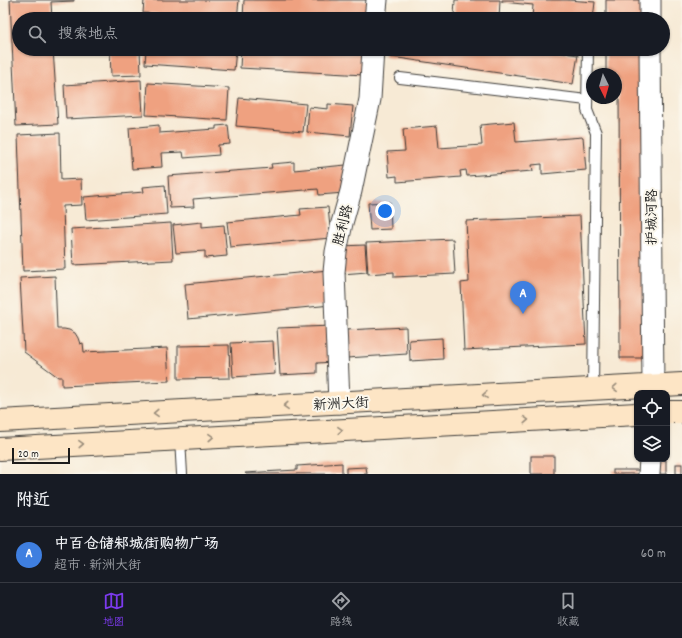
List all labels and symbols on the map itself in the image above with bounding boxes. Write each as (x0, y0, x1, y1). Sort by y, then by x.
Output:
north arrow (586, 68, 622, 104)
street label: 护城河路 (643, 189, 663, 245)
your location (375, 201, 395, 221)
street label: 胜利路 (329, 203, 359, 248)
pin: A (510, 281, 536, 314)
one-way arrow (612, 384, 618, 392)
one-way arrow (482, 391, 488, 399)
street label: 新洲大街 (313, 394, 370, 416)
one-way arrow (283, 401, 289, 410)
one-way arrow (153, 408, 159, 417)
one-way arrow (523, 416, 529, 424)
one-way arrow (337, 426, 344, 435)
one-way arrow (208, 433, 214, 442)
one-way arrow (78, 440, 84, 449)
scale bar (12, 446, 70, 465)

